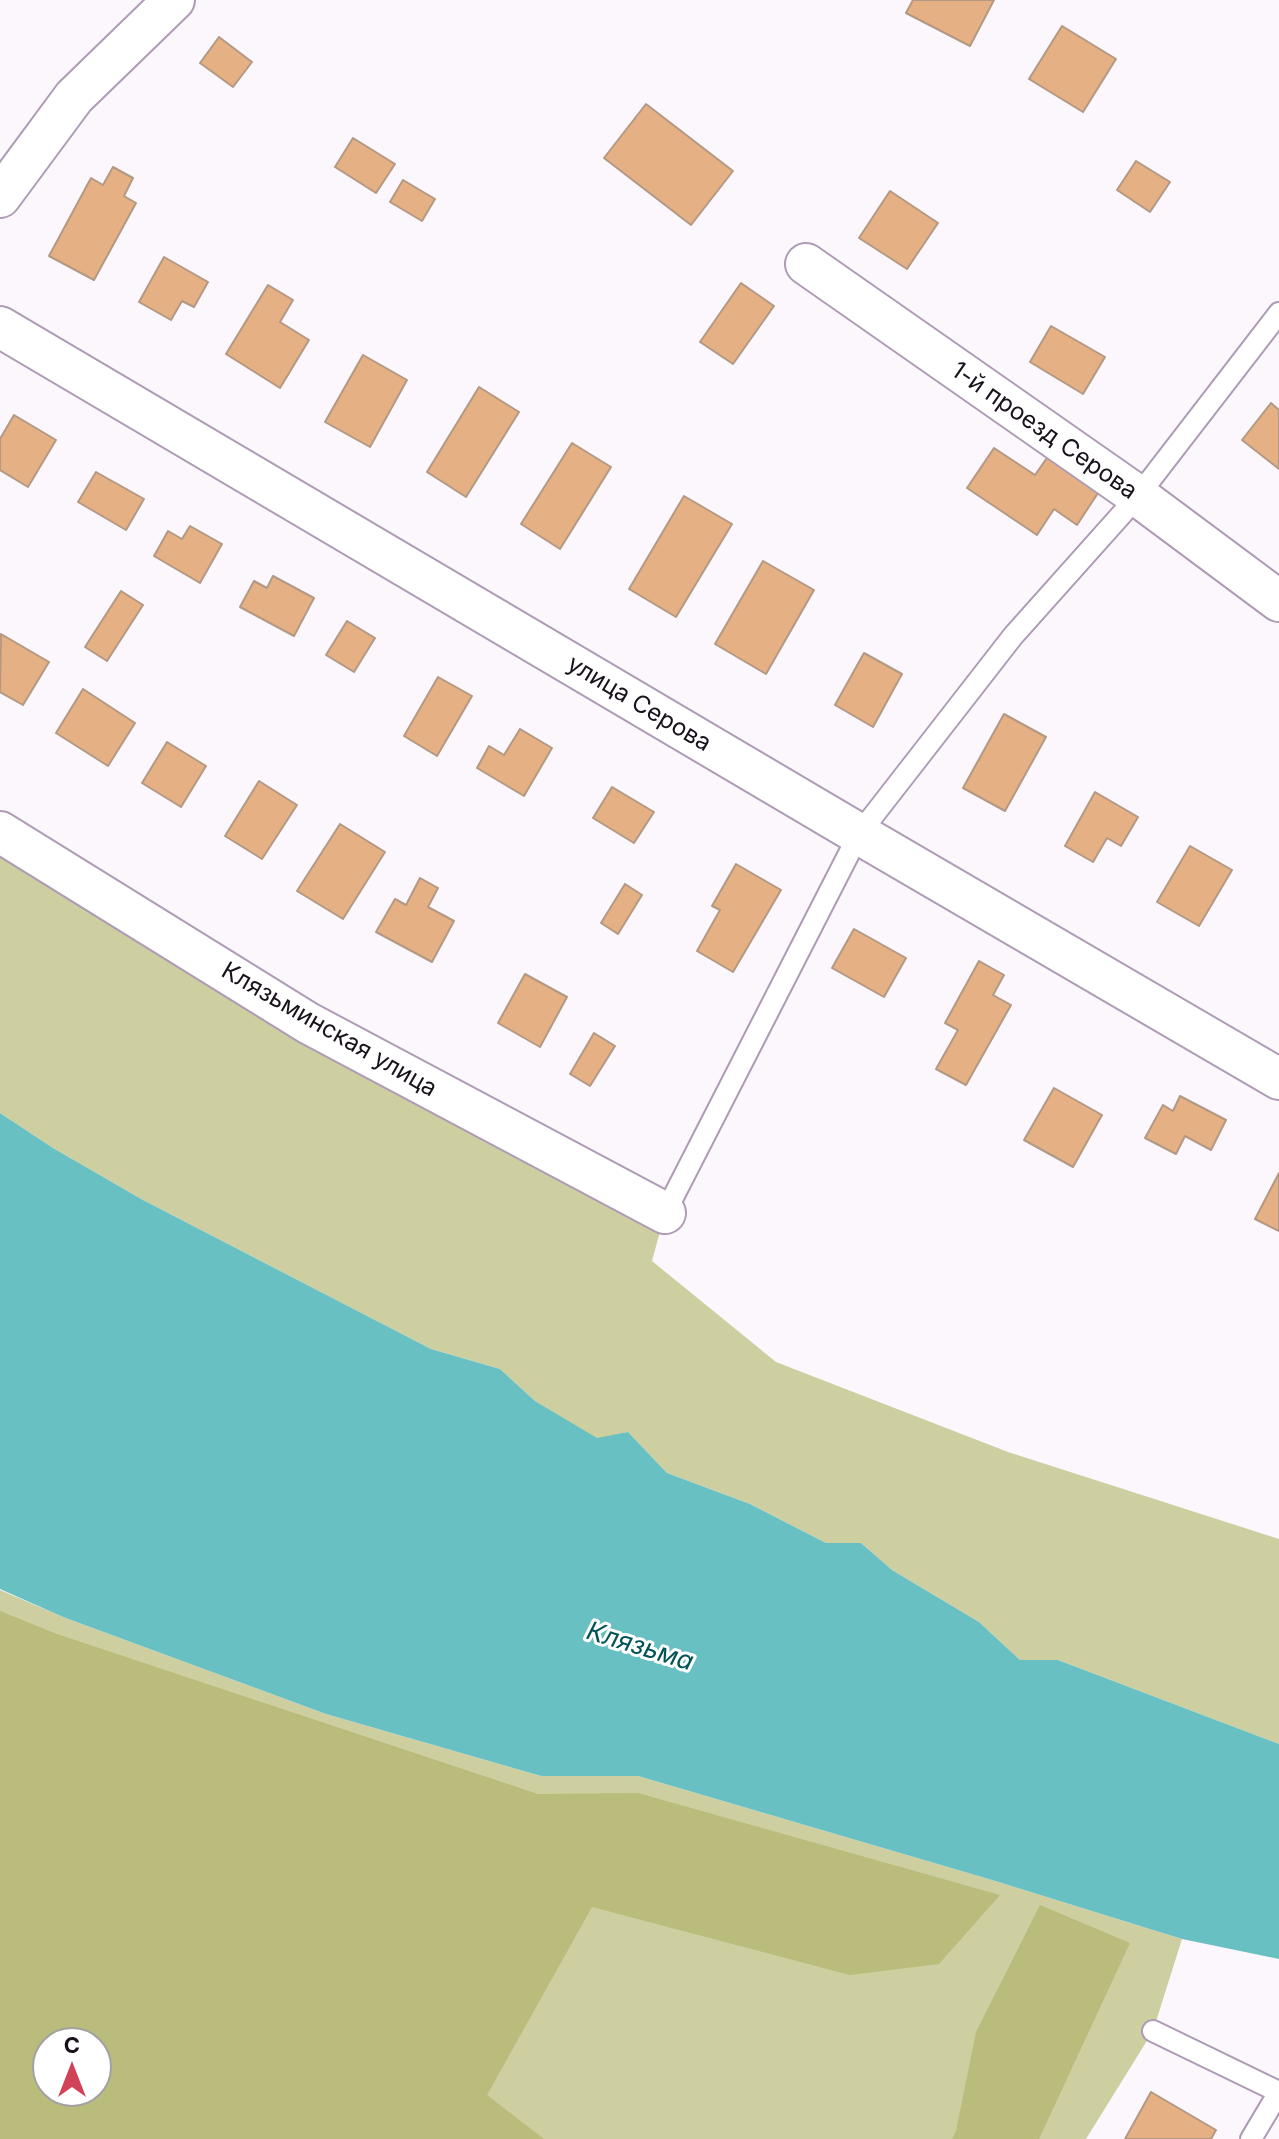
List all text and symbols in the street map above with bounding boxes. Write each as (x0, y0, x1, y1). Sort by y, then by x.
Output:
street label: 1-й проезд Серова (946, 356, 1142, 506)
street label: улица Серова (562, 650, 716, 758)
street label: Клязьминская улица (216, 957, 442, 1103)
water label: Клязьма (583, 1616, 697, 1678)
north arrow (32, 2027, 112, 2107)
text: С (64, 2032, 80, 2058)

